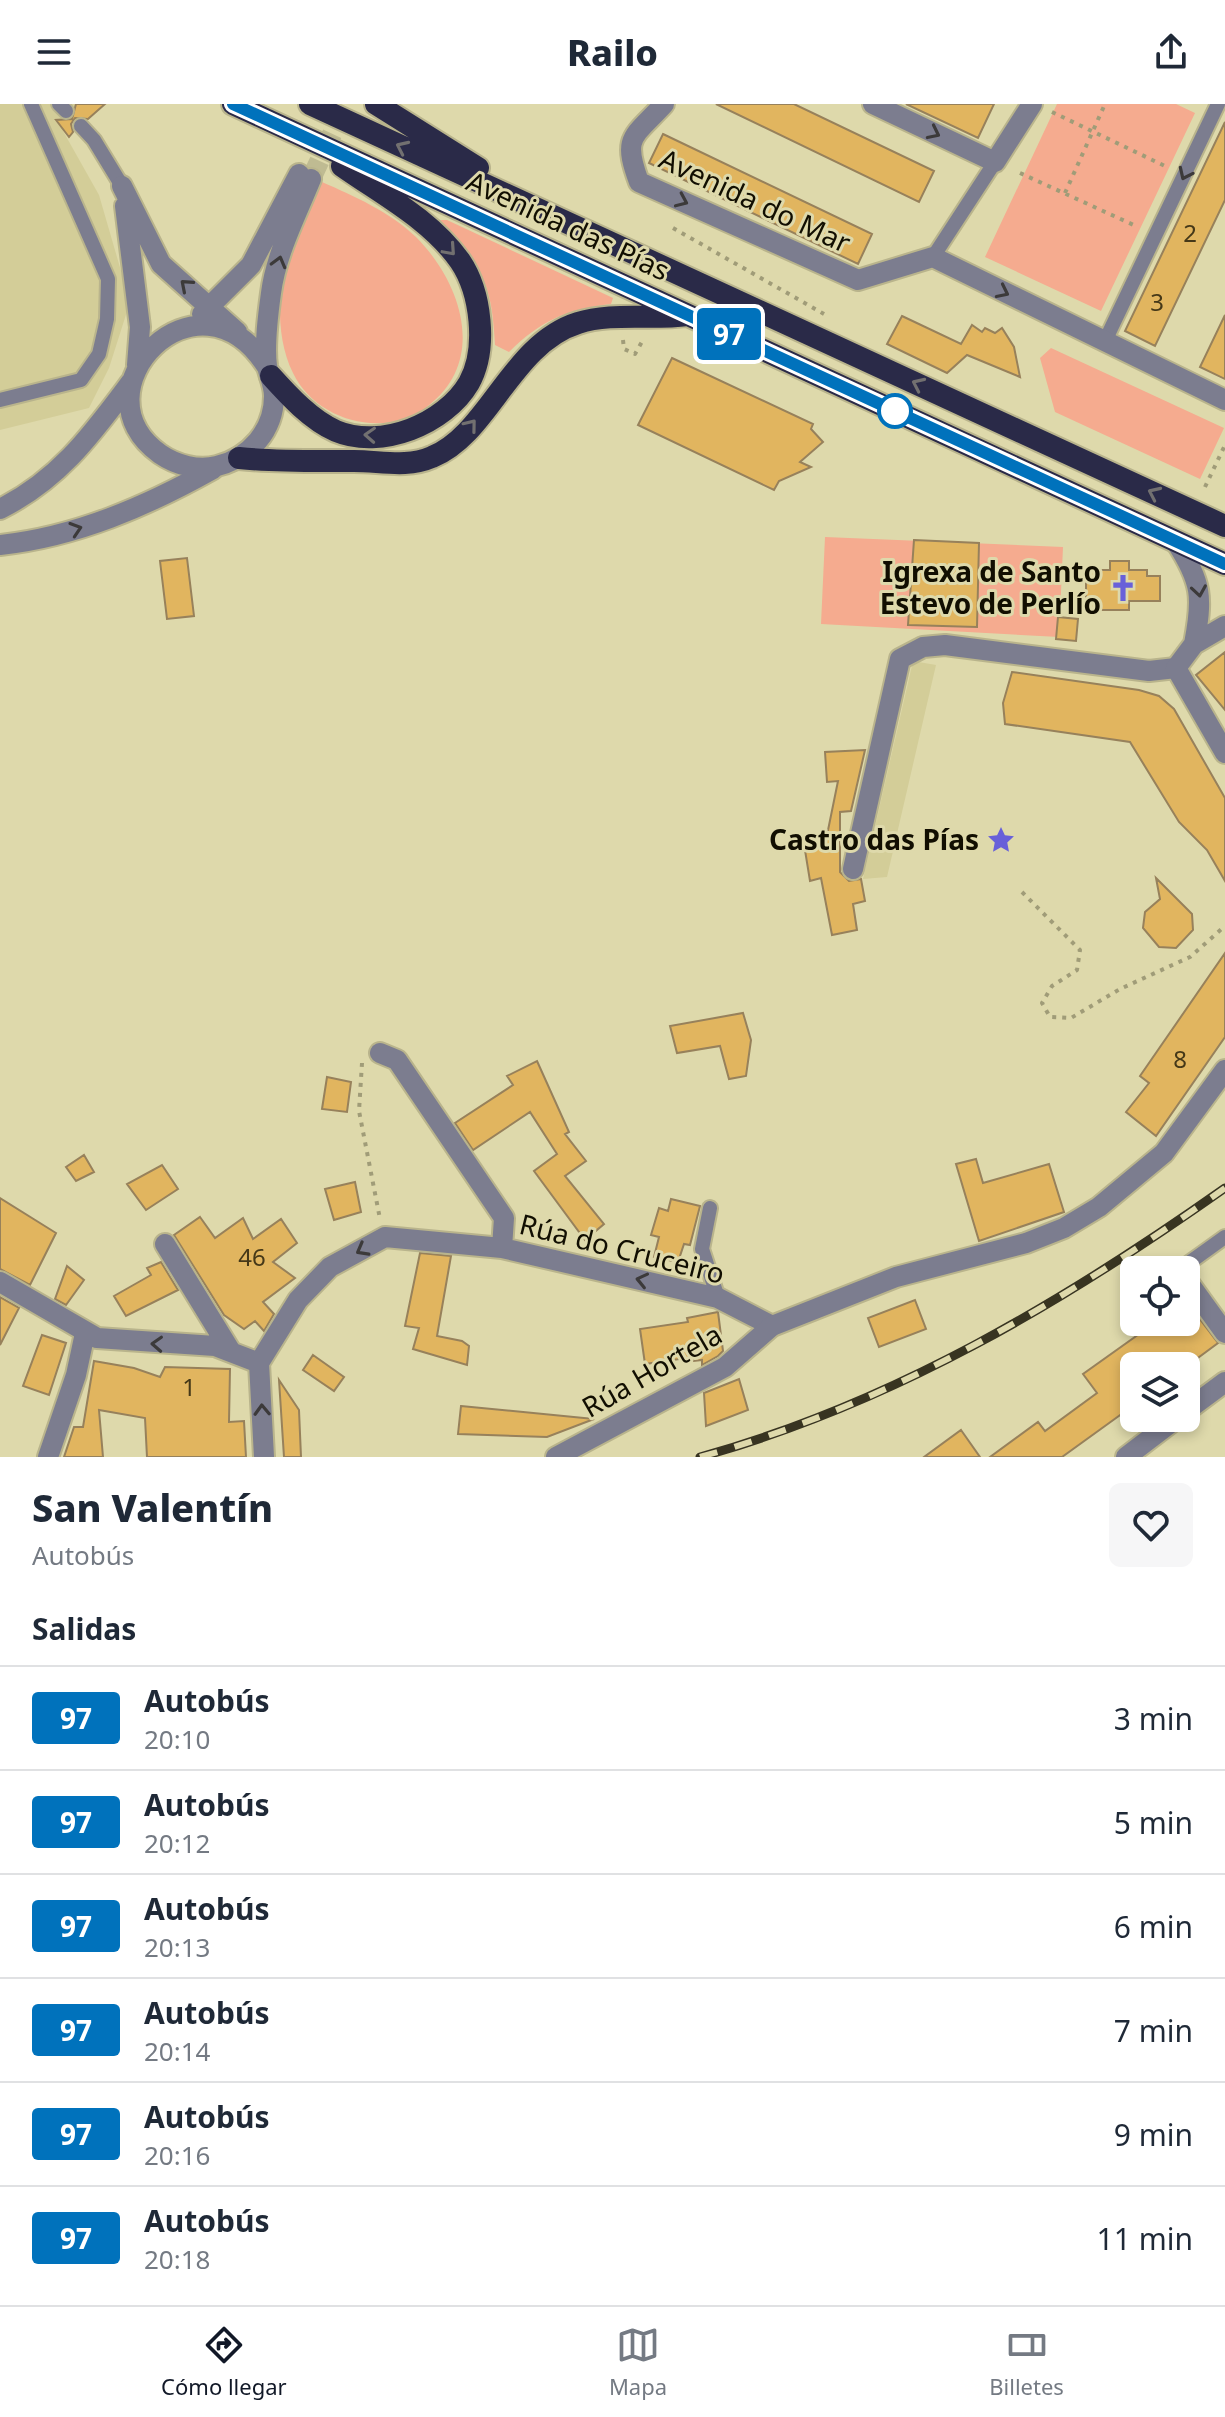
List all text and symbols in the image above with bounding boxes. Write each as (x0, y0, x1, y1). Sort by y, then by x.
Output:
text: Railo (567, 28, 658, 77)
icon: menu (32, 30, 76, 74)
icon: share (1149, 30, 1193, 74)
one-way arrow (925, 123, 940, 139)
street label: Avenida do Mar (654, 139, 858, 261)
one-way arrow (396, 140, 411, 156)
street label: Avenida das Pías (461, 161, 676, 289)
one-way arrow (1179, 166, 1195, 181)
one-way arrow (674, 192, 688, 208)
house number: 2 (1183, 216, 1197, 249)
one-way arrow (440, 240, 454, 255)
one-way arrow (270, 255, 286, 269)
one-way arrow (180, 280, 195, 295)
one-way arrow (995, 282, 1010, 297)
house number: 3 (1150, 285, 1164, 318)
line badge: 97 (693, 308, 765, 360)
text: 97 (713, 315, 745, 353)
one-way arrow (912, 378, 926, 394)
unlabelled marker (878, 394, 912, 428)
one-way arrow (461, 419, 476, 434)
one-way arrow (363, 427, 376, 444)
one-way arrow (1148, 487, 1162, 503)
one-way arrow (68, 522, 82, 538)
place label: Igrexa de Santo Estevo de Perlío (880, 552, 1101, 622)
church icon: Igrexa de Santo Estevo de Perlío (1108, 573, 1138, 603)
one-way arrow (1189, 584, 1206, 598)
place label: Castro das Pías (769, 820, 979, 858)
place icon: Castro das Pías (986, 825, 1016, 855)
house number: 8 (1173, 1042, 1187, 1075)
street label: Rúa do Cruceiro (516, 1204, 729, 1292)
house number: 46 (238, 1240, 266, 1273)
one-way arrow (355, 1240, 370, 1255)
map controls (1120, 1256, 1200, 1432)
button: locate (1120, 1256, 1200, 1336)
one-way arrow (636, 1273, 650, 1290)
street label: Rúa Hortela (575, 1315, 728, 1426)
one-way arrow (150, 1335, 163, 1352)
button: layers (1120, 1352, 1200, 1432)
house number: 1 (182, 1370, 196, 1403)
one-way arrow (253, 1403, 270, 1416)
text: San Valentín (32, 1481, 273, 1533)
button: heart (1109, 1483, 1193, 1567)
text: Autobús (32, 1537, 134, 1573)
text: Salidas (32, 1608, 136, 1649)
text: Autobús (144, 1680, 270, 1721)
text: 3 min (1114, 1698, 1193, 1739)
text: 97 (60, 1699, 92, 1737)
text: 20:10 (144, 1721, 210, 1757)
text: Autobús (144, 1784, 270, 1825)
text: 5 min (1114, 1802, 1193, 1843)
text: 97 (60, 1803, 92, 1841)
text: 20:12 (144, 1825, 210, 1861)
text: Autobús (144, 1888, 270, 1929)
text: 6 min (1114, 1906, 1193, 1947)
text: 97 (60, 1907, 92, 1945)
text: 20:13 (144, 1929, 210, 1965)
text: Autobús (144, 1992, 270, 2033)
text: 7 min (1114, 2010, 1193, 2051)
text: 97 (60, 2011, 92, 2049)
text: 20:14 (144, 2033, 210, 2069)
text: Autobús (144, 2096, 270, 2137)
text: 9 min (1114, 2114, 1193, 2155)
text: 97 (60, 2115, 92, 2153)
text: 20:16 (144, 2137, 210, 2173)
text: Autobús (144, 2200, 270, 2241)
text: 11 min (1097, 2218, 1193, 2259)
text: 97 (60, 2219, 92, 2257)
text: 20:18 (144, 2241, 210, 2277)
tab: Cómo llegar (161, 2323, 287, 2401)
tab: Mapa (609, 2323, 667, 2401)
tab: Billetes (989, 2323, 1064, 2401)

